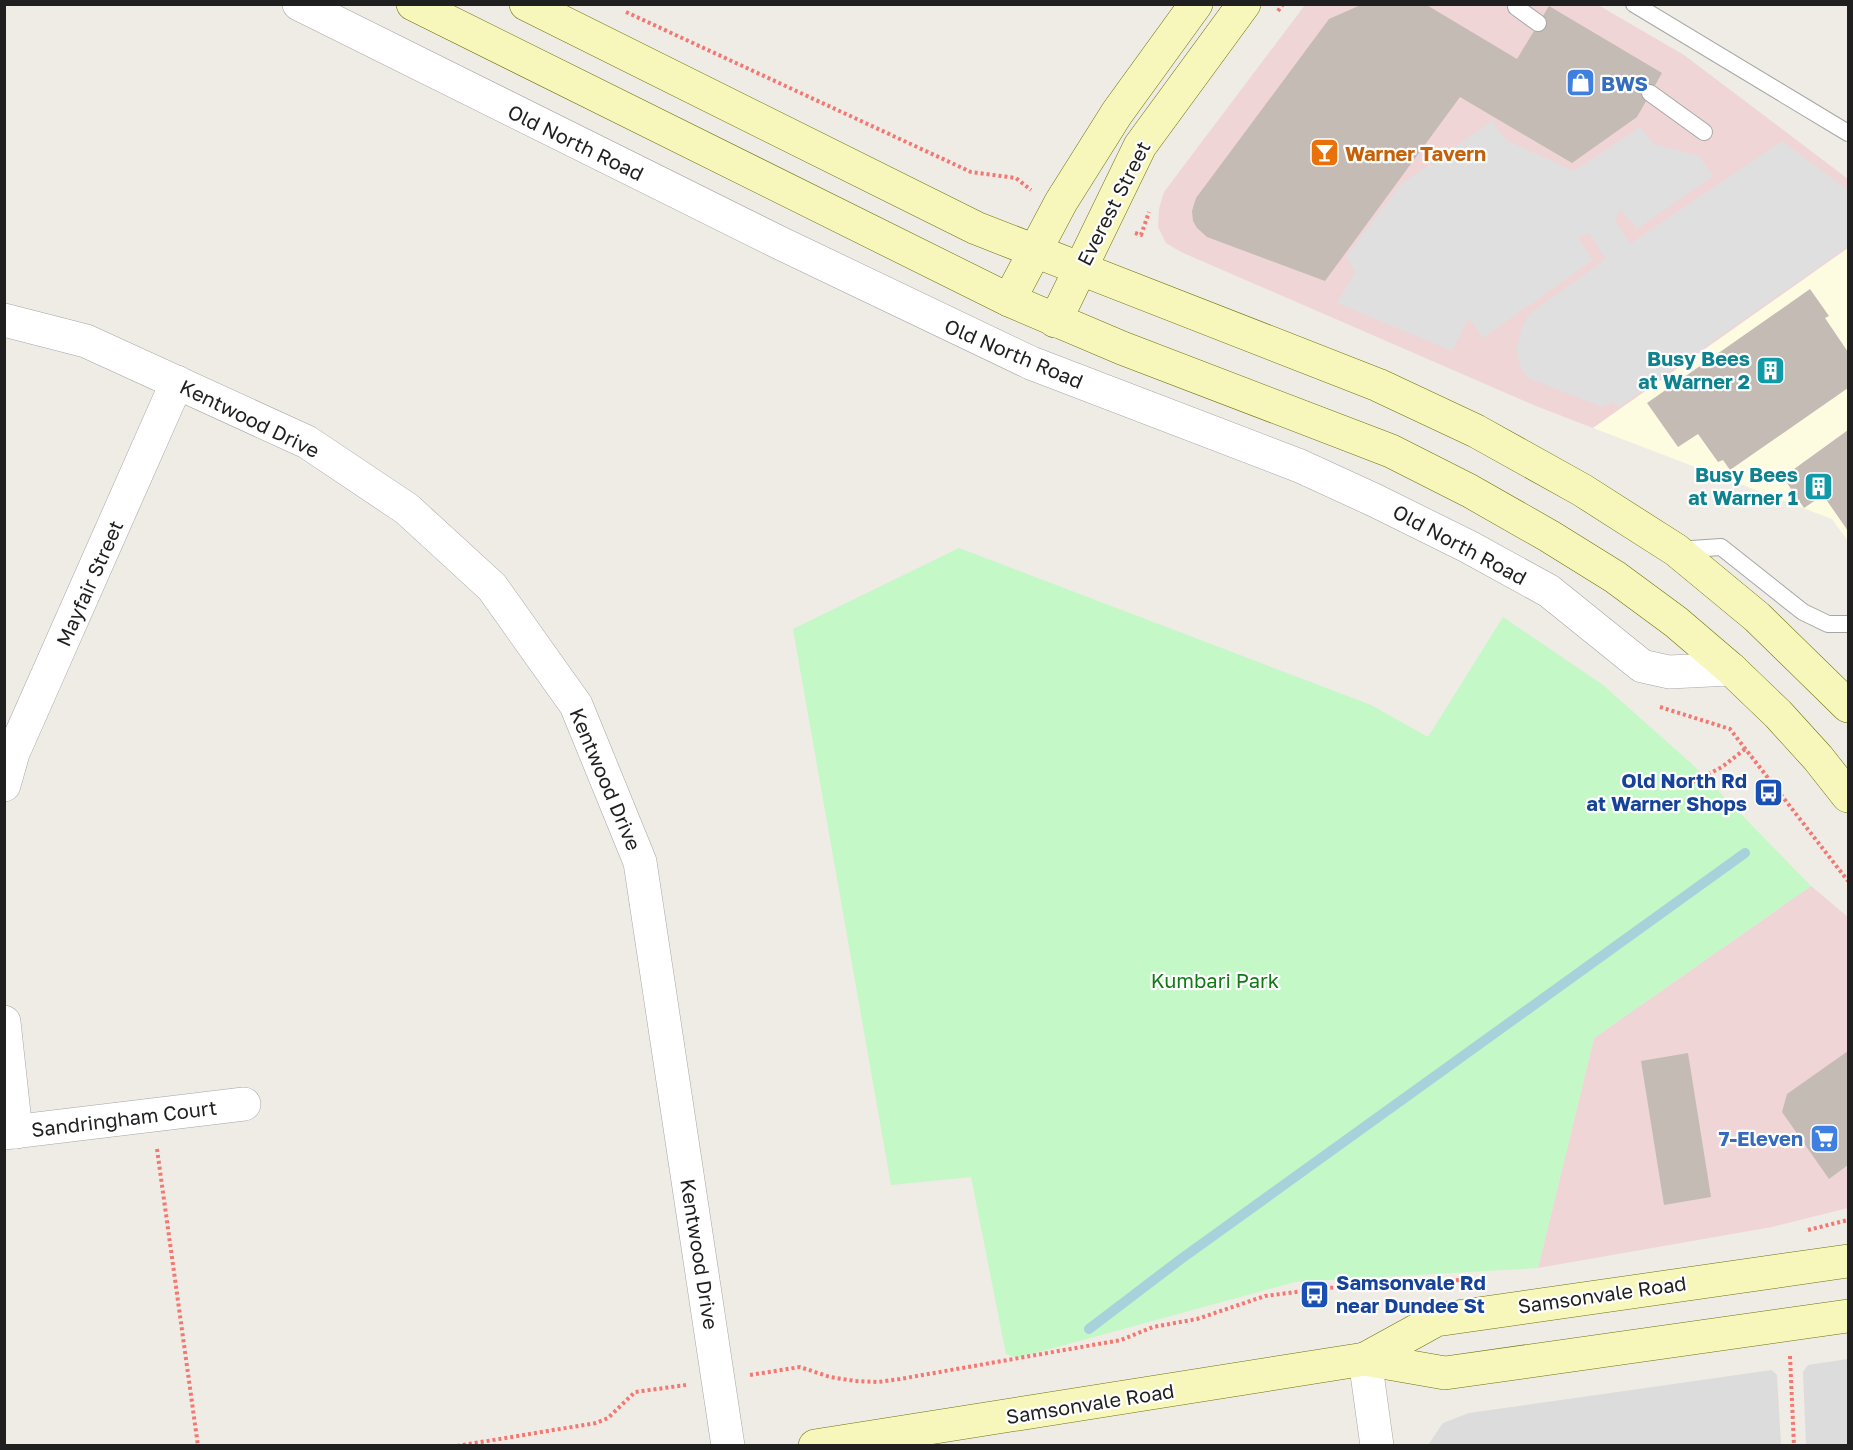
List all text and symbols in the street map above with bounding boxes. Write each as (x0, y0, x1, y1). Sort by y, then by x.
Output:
shop icon: BWS (1564, 67, 1596, 99)
place label: BWS (1601, 71, 1648, 95)
street label: Old North Road (504, 99, 648, 185)
street label: Everest Street (1071, 137, 1155, 269)
bar icon: Warner Tavern (1308, 137, 1340, 169)
place label: Warner Tavern (1345, 141, 1486, 165)
street label: Old North Road (941, 313, 1087, 393)
place label: Busy Bees at Warner 2 (1638, 346, 1750, 393)
building icon: Busy Bees at Warner 2 (1755, 354, 1787, 386)
street label: Kentwood Drive (176, 374, 324, 462)
place label: Busy Bees at Warner 1 (1688, 462, 1798, 509)
building icon: Busy Bees at Warner 1 (1803, 470, 1835, 502)
street label: Old North Road (1389, 499, 1531, 589)
street label: Mayfair Street (51, 516, 127, 650)
street label: Kentwood Drive (565, 704, 647, 854)
place label: Old North Rd at Warner Shops (1586, 768, 1747, 815)
bus stop icon: Old North Rd at Warner Shops (1752, 776, 1784, 808)
park label: Kumbari Park (1151, 968, 1279, 992)
street label: Sandringham Court (30, 1095, 218, 1141)
supermarket icon: 7-Eleven (1808, 1122, 1840, 1154)
place label: 7-Eleven (1719, 1126, 1803, 1150)
street label: Kentwood Drive (676, 1177, 724, 1331)
place label: Samsonvale Rd near Dundee St (1336, 1270, 1486, 1317)
street label: Samsonvale Road (1516, 1270, 1688, 1318)
bus stop icon: Samsonvale Rd near Dundee St (1299, 1278, 1331, 1310)
street label: Samsonvale Road (1004, 1378, 1176, 1428)

